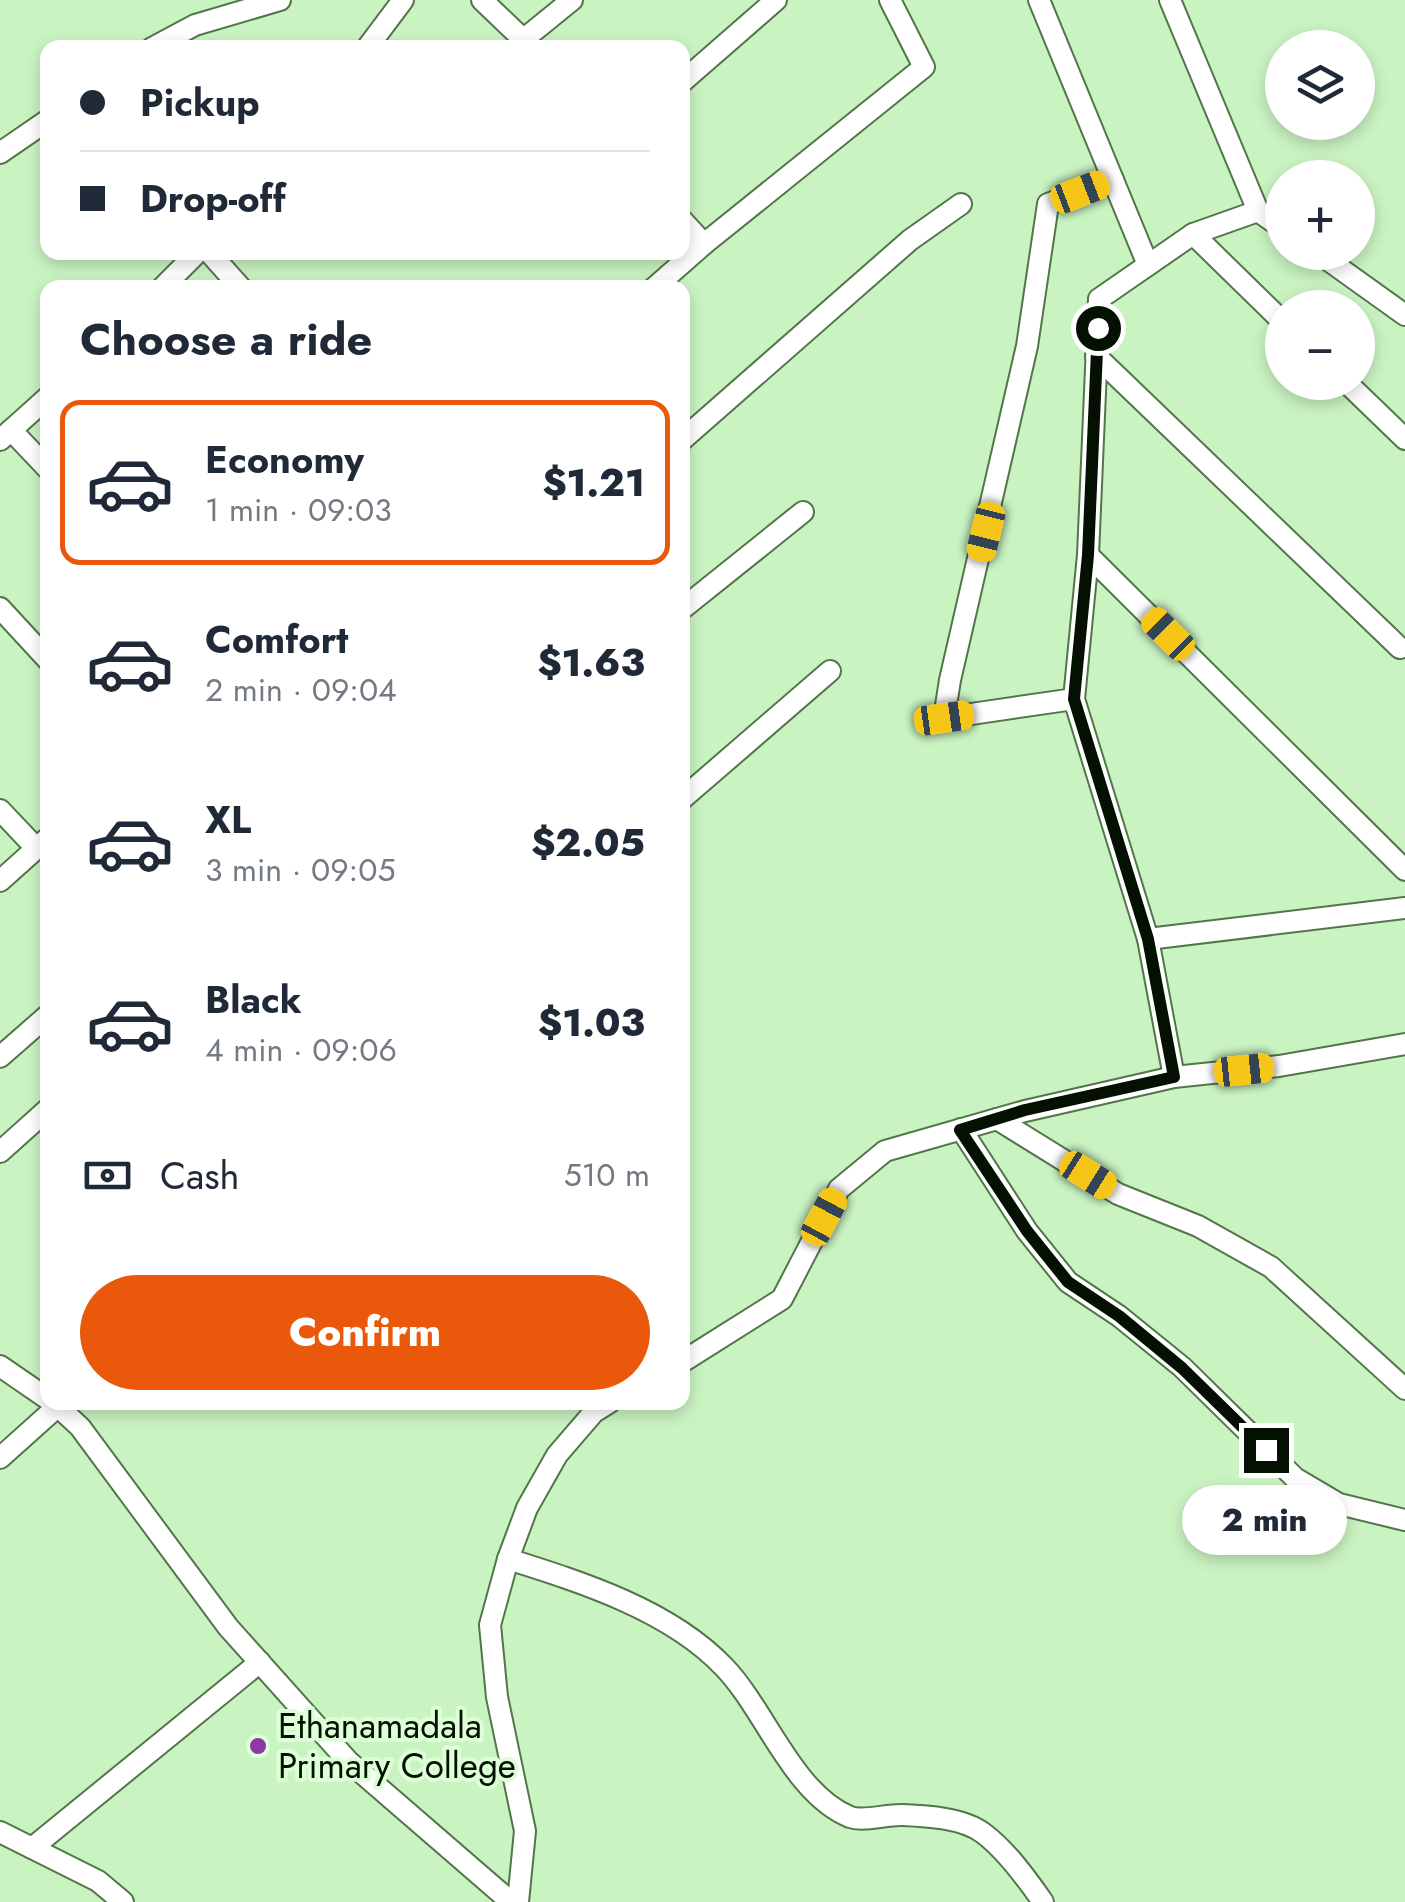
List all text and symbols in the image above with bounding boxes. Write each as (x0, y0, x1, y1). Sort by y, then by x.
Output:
map controls (1265, 30, 1375, 400)
button: layers (1265, 30, 1375, 140)
text: Pickup (140, 75, 260, 130)
button: + (1265, 160, 1375, 270)
car (1047, 167, 1113, 217)
text: Drop-off (140, 171, 286, 226)
button: − (1265, 290, 1375, 400)
route start (1076, 306, 1121, 351)
text: Choose a ride (80, 307, 372, 372)
text: Economy (205, 432, 364, 487)
icon: car (85, 438, 175, 528)
text: $1.21 (542, 455, 645, 510)
text: 1 min · 09:03 (205, 487, 392, 533)
car (964, 499, 1008, 565)
car (1136, 602, 1200, 666)
text: Comfort (205, 612, 348, 667)
icon: car (85, 618, 175, 708)
text: $1.63 (537, 635, 645, 690)
text: 2 min · 09:04 (205, 667, 397, 713)
car (912, 699, 976, 737)
text: XL (205, 792, 251, 847)
icon: car (85, 798, 175, 888)
text: $2.05 (531, 815, 645, 870)
text: 3 min · 09:05 (205, 847, 395, 893)
text: Black (205, 972, 302, 1027)
icon: car (85, 978, 175, 1068)
text: $1.03 (538, 995, 645, 1050)
text: 4 min · 09:06 (205, 1027, 397, 1073)
car (1213, 1052, 1275, 1088)
car (1055, 1146, 1121, 1204)
icon: cash (80, 1148, 135, 1203)
text: Cash (160, 1148, 240, 1203)
text: 510 m (564, 1152, 650, 1198)
car (797, 1183, 851, 1251)
button: Confirm (80, 1275, 650, 1390)
route end (1244, 1428, 1289, 1473)
callout: 2 min (1184, 1485, 1348, 1555)
text: 2 min (1222, 1497, 1307, 1543)
place label: Ethanamadala Primary College (278, 1701, 516, 1791)
marker: Ethanamadala Primary College (247, 1735, 269, 1757)

